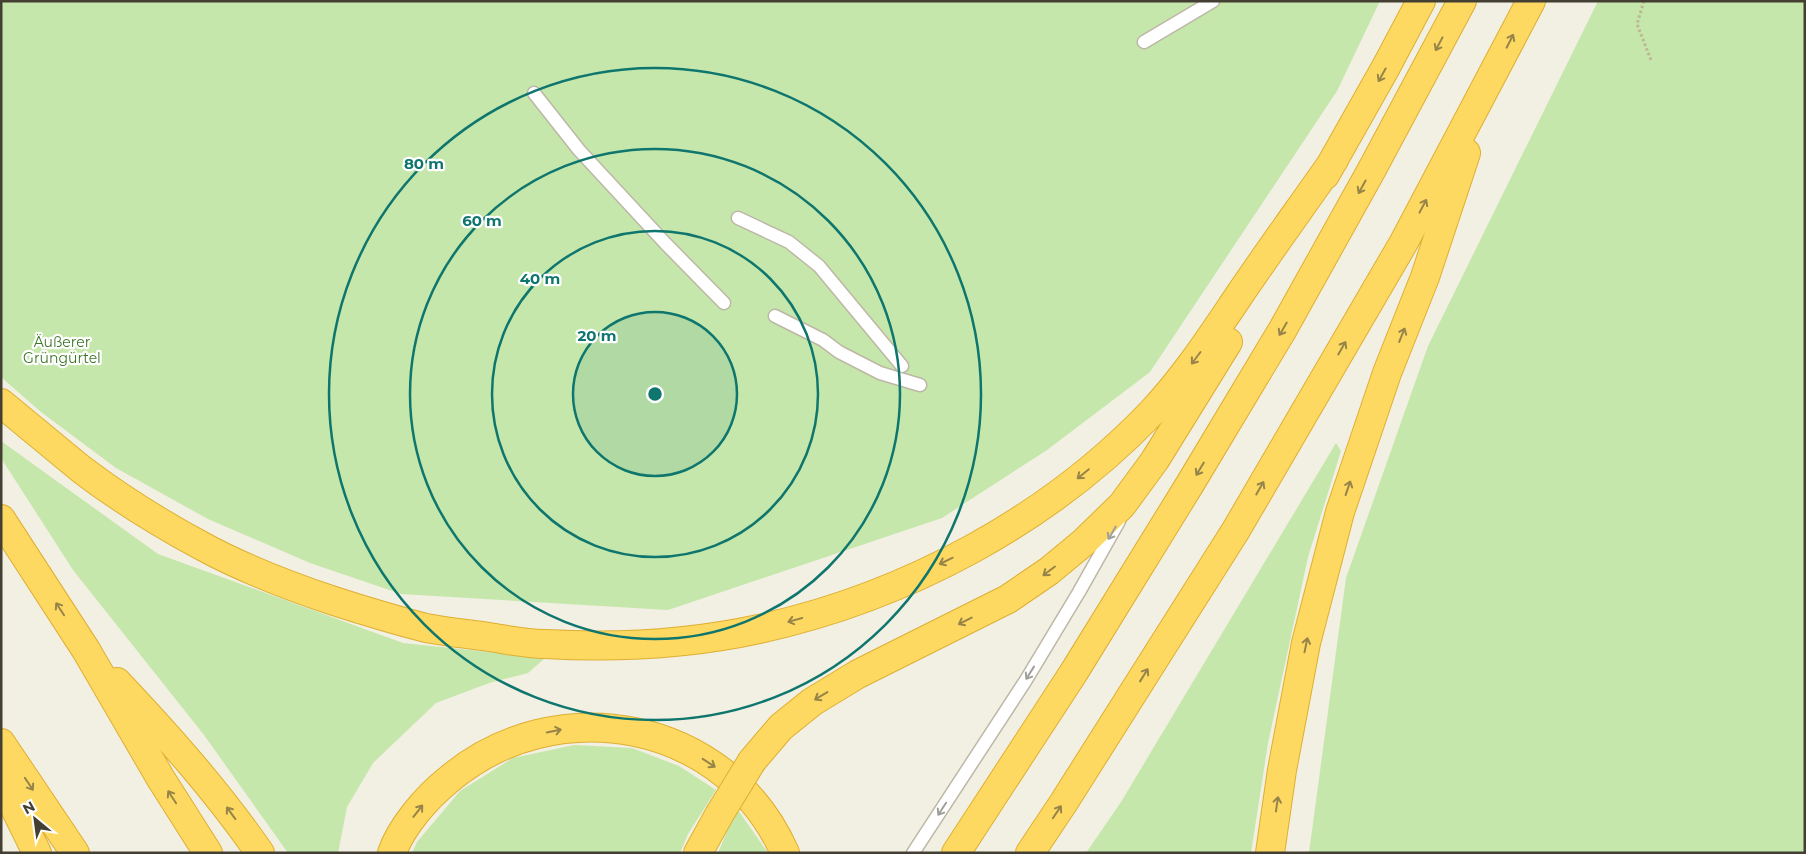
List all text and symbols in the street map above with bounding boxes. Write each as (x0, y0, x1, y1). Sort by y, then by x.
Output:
one-way arrow (1506, 34, 1515, 49)
one-way arrow (1434, 37, 1444, 51)
one-way arrow (1377, 68, 1387, 83)
text: 80 m (404, 154, 444, 173)
one-way arrow (1357, 179, 1366, 194)
one-way arrow (1418, 199, 1428, 214)
text: 60 m (462, 211, 502, 230)
text: 40 m (520, 269, 560, 288)
one-way arrow (1277, 321, 1287, 336)
text: 20 m (577, 326, 617, 345)
one-way arrow (1399, 327, 1408, 342)
park label: Äußerer Grüngürtel (23, 333, 101, 367)
one-way arrow (1338, 341, 1348, 355)
one-way arrow (1191, 351, 1201, 365)
centre of rings (646, 385, 664, 403)
one-way arrow (1194, 461, 1204, 475)
one-way arrow (1076, 468, 1089, 479)
one-way arrow (1344, 480, 1353, 496)
one-way arrow (1256, 481, 1266, 495)
one-way arrow (1107, 525, 1117, 539)
one-way arrow (939, 557, 954, 567)
one-way arrow (1042, 566, 1056, 576)
one-way arrow (55, 603, 65, 617)
one-way arrow (787, 615, 803, 625)
one-way arrow (958, 617, 973, 626)
one-way arrow (1302, 637, 1311, 653)
one-way arrow (1025, 665, 1035, 679)
one-way arrow (1140, 669, 1150, 683)
one-way arrow (814, 692, 828, 702)
one-way arrow (545, 725, 561, 735)
one-way arrow (701, 759, 715, 769)
one-way arrow (24, 776, 34, 790)
one-way arrow (167, 790, 177, 804)
north arrow (10, 794, 60, 844)
text: N (19, 797, 38, 818)
one-way arrow (1272, 797, 1282, 813)
one-way arrow (937, 802, 947, 816)
one-way arrow (412, 805, 423, 818)
one-way arrow (226, 806, 236, 820)
one-way arrow (1053, 806, 1063, 820)

